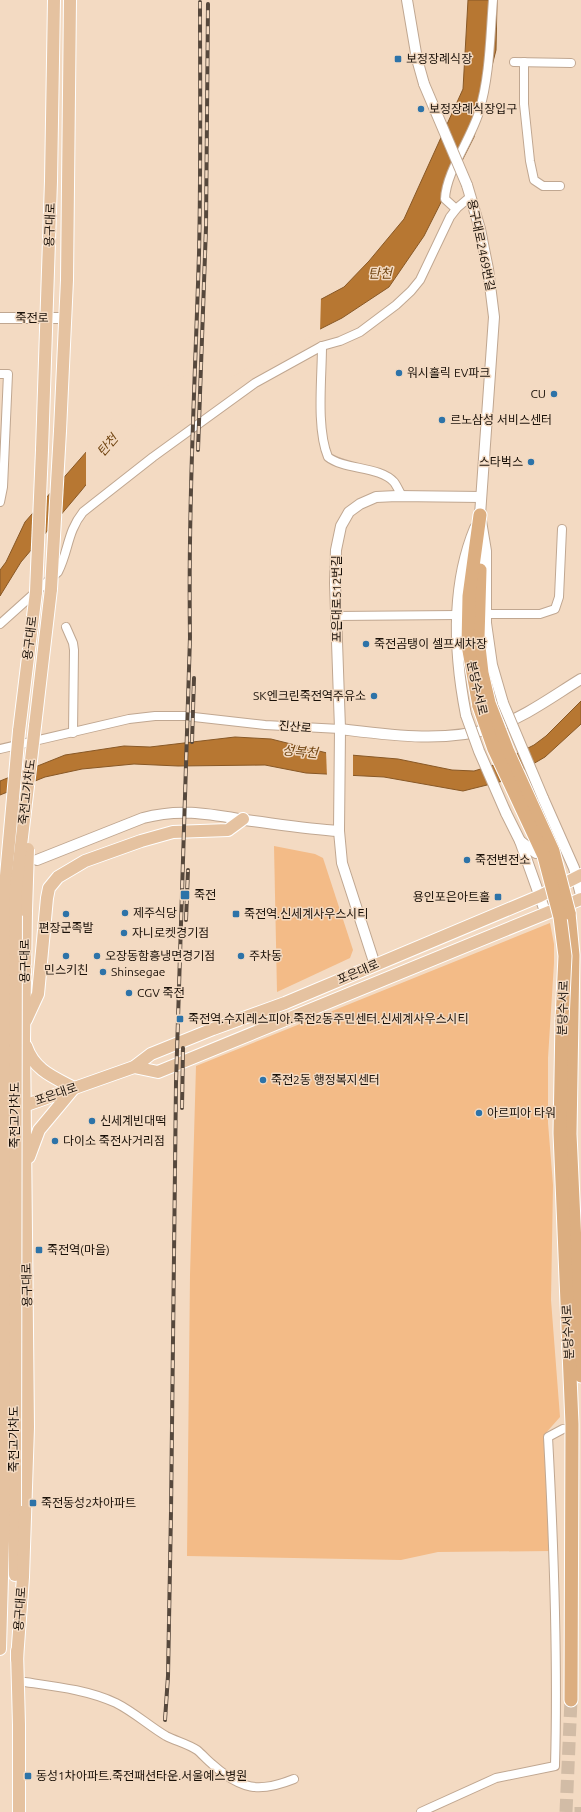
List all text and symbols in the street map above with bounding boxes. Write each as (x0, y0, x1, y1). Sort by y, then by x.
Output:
place label: 보정장례식장 (406, 52, 472, 65)
marker: 보정장례식장 (393, 54, 403, 64)
place label: 보정장례식장입구 (429, 102, 517, 115)
marker: 보정장례식장입구 (416, 104, 426, 114)
street label: 용구대로2469번길 (465, 198, 498, 292)
street label: 용구대로 (42, 203, 57, 247)
water label: 탄천 (368, 266, 393, 280)
street label: 죽전로 (15, 311, 49, 324)
place label: 워시홀릭 EV파크 (407, 366, 490, 379)
marker: 워시홀릭 EV파크 (394, 368, 404, 378)
place label: CU (530, 387, 546, 400)
marker: CU (549, 389, 559, 399)
place label: 르노삼성 서비스센터 (450, 413, 552, 426)
marker: 르노삼성 서비스센터 (437, 415, 447, 425)
water label: 탄천 (94, 431, 121, 459)
place label: 스타벅스 (479, 455, 523, 468)
marker: 스타벅스 (526, 457, 536, 467)
street label: 포은대로512번길 (330, 556, 343, 642)
street label: 용구대로 (20, 615, 39, 661)
place label: 죽전곰탱이 셀프세차장 (374, 637, 487, 650)
marker: 죽전곰탱이 셀프세차장 (361, 639, 371, 649)
street label: 분당수서로 (465, 660, 490, 716)
place label: SK엔크린죽전역주유소 (253, 689, 366, 702)
marker: SK엔크린죽전역주유소 (369, 691, 379, 701)
street label: 진산로 (278, 719, 312, 734)
water label: 성복천 (282, 742, 320, 760)
street label: 죽전고가차도 (16, 758, 37, 826)
place label: 죽전변전소 (475, 853, 530, 866)
marker: 죽전변전소 (462, 855, 472, 865)
place label: 죽전 (194, 888, 216, 901)
marker: 죽전 (179, 889, 191, 901)
place label: 용인포은아트홀 (413, 890, 490, 903)
marker: 용인포은아트홀 (493, 892, 503, 902)
place label: 제주식당 (133, 906, 177, 919)
place label: 죽전역.신세계사우스시티 (244, 907, 368, 920)
marker: 제주식당 (120, 908, 130, 918)
marker: 편장군족발 (61, 909, 71, 919)
marker: 죽전역.신세계사우스시티 (231, 909, 241, 919)
place label: 편장군족발 (38, 921, 94, 934)
place label: 자니로켓경기점 (132, 926, 209, 939)
marker: 자니로켓경기점 (119, 928, 129, 938)
street label: 용구대로 (18, 939, 31, 983)
place label: 오장동함흥냉면경기점 (105, 949, 215, 962)
place label: 주차동 (249, 949, 282, 962)
marker: 민스키친 (61, 951, 71, 961)
marker: 오장동함흥냉면경기점 (92, 951, 102, 961)
marker: 주차동 (236, 951, 246, 961)
street label: 포은대로 (335, 957, 381, 986)
place label: 민스키친 (44, 963, 88, 976)
place label: Shinsegae (111, 965, 165, 978)
marker: Shinsegae (98, 967, 108, 977)
street label: 분당수서로 (555, 980, 570, 1036)
place label: CGV 죽전 (137, 986, 185, 999)
marker: CGV 죽전 (124, 988, 134, 998)
place label: 죽전역.수지레스피아.죽전2동주민센터.신세계사우스시티 (188, 1012, 469, 1025)
marker: 죽전역.수지레스피아.죽전2동주민센터.신세계사우스시티 (175, 1014, 185, 1024)
place label: 죽전2동 행정복지센터 (271, 1073, 380, 1086)
marker: 죽전2동 행정복지센터 (258, 1075, 268, 1085)
street label: 포은대로 (33, 1080, 79, 1107)
street label: 죽전고가차도 (8, 1082, 21, 1148)
place label: 아르피아 타워 (487, 1106, 556, 1119)
marker: 아르피아 타워 (474, 1108, 484, 1118)
place label: 신세계빈대떡 (100, 1114, 166, 1127)
marker: 신세계빈대떡 (87, 1116, 97, 1126)
place label: 다이소 죽전사거리점 (63, 1134, 165, 1147)
marker: 다이소 죽전사거리점 (50, 1136, 60, 1146)
place label: 죽전역(마을) (47, 1243, 110, 1257)
marker: 죽전역(마을) (34, 1245, 44, 1255)
street label: 용구대로 (20, 1263, 33, 1307)
street label: 분당수서로 (560, 1304, 575, 1360)
street label: 죽전고가차도 (7, 1406, 20, 1472)
place label: 죽전동성2차아파트 (41, 1496, 136, 1509)
marker: 죽전동성2차아파트 (28, 1498, 38, 1508)
street label: 용구대로 (11, 1586, 28, 1631)
place label: 동성1차아파트.죽전패션타운.서울예스병원 (36, 1769, 247, 1782)
marker: 동성1차아파트.죽전패션타운.서울예스병원 (23, 1771, 33, 1781)

